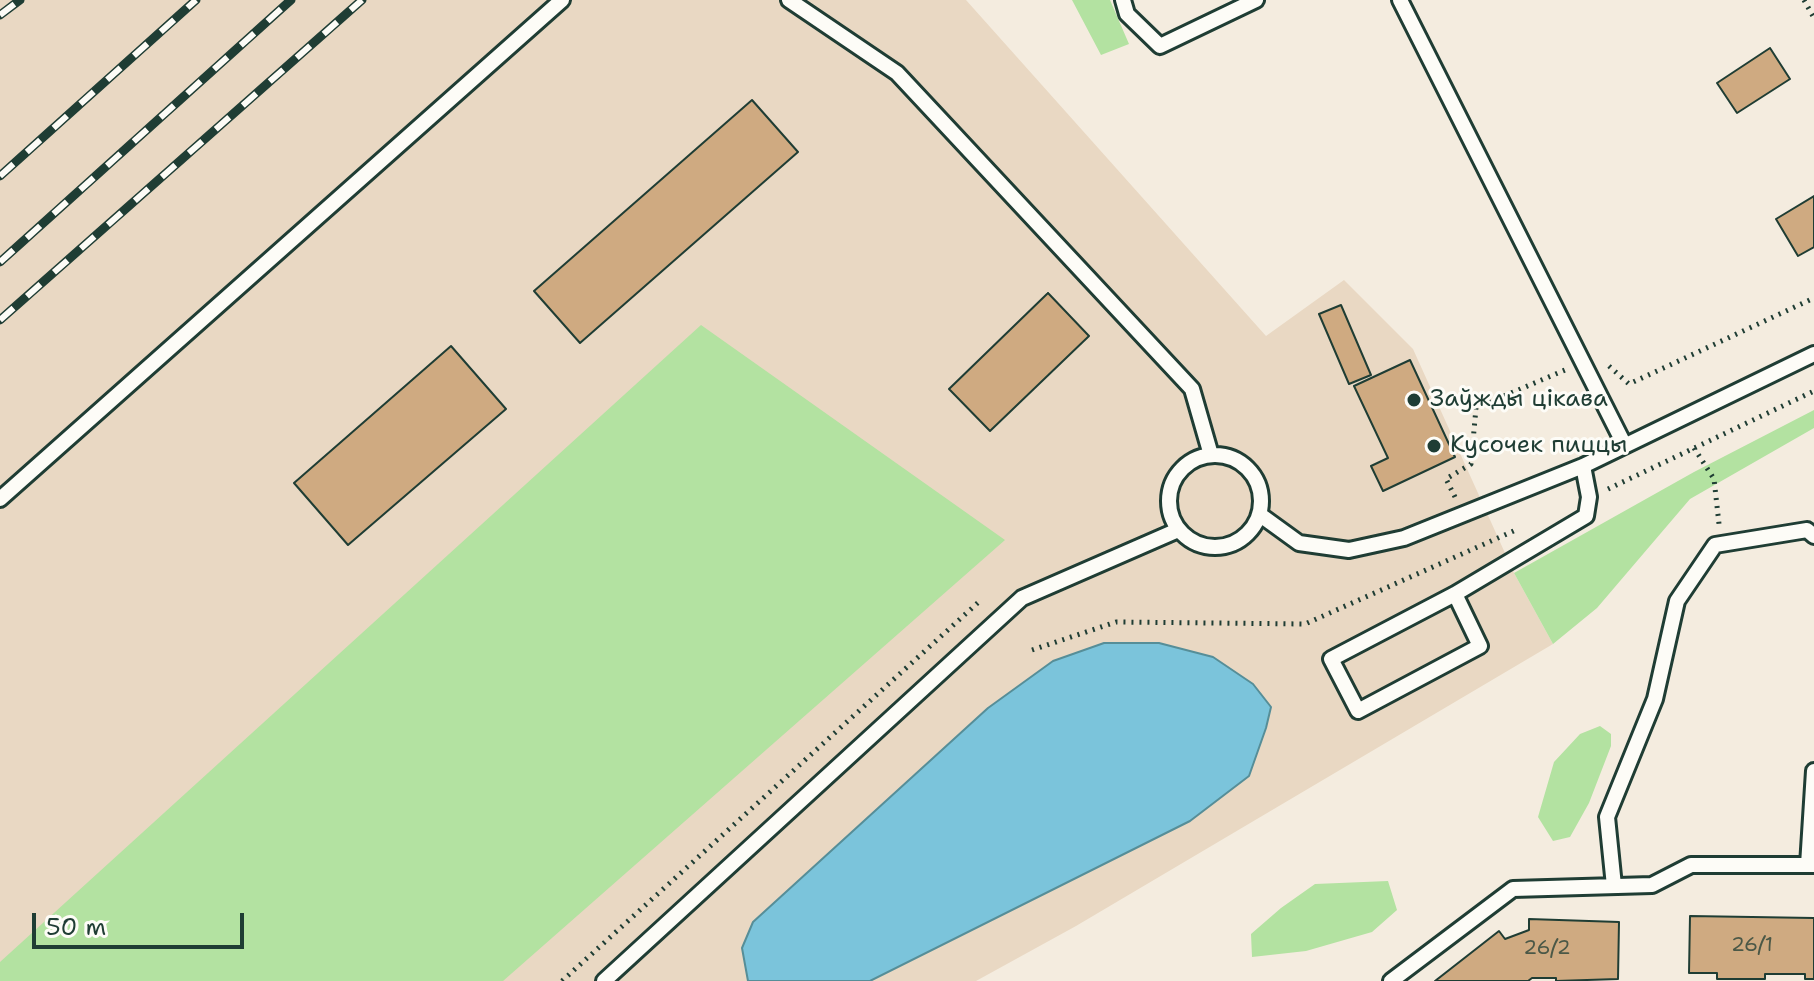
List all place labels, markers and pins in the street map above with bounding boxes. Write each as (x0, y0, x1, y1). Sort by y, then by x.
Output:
place label: Заўжды цікава (1430, 386, 1608, 414)
marker: Заўжды цікава (1405, 391, 1423, 409)
place label: Кусочек пиццы (1450, 432, 1628, 460)
marker: Кусочек пиццы (1425, 437, 1443, 455)

